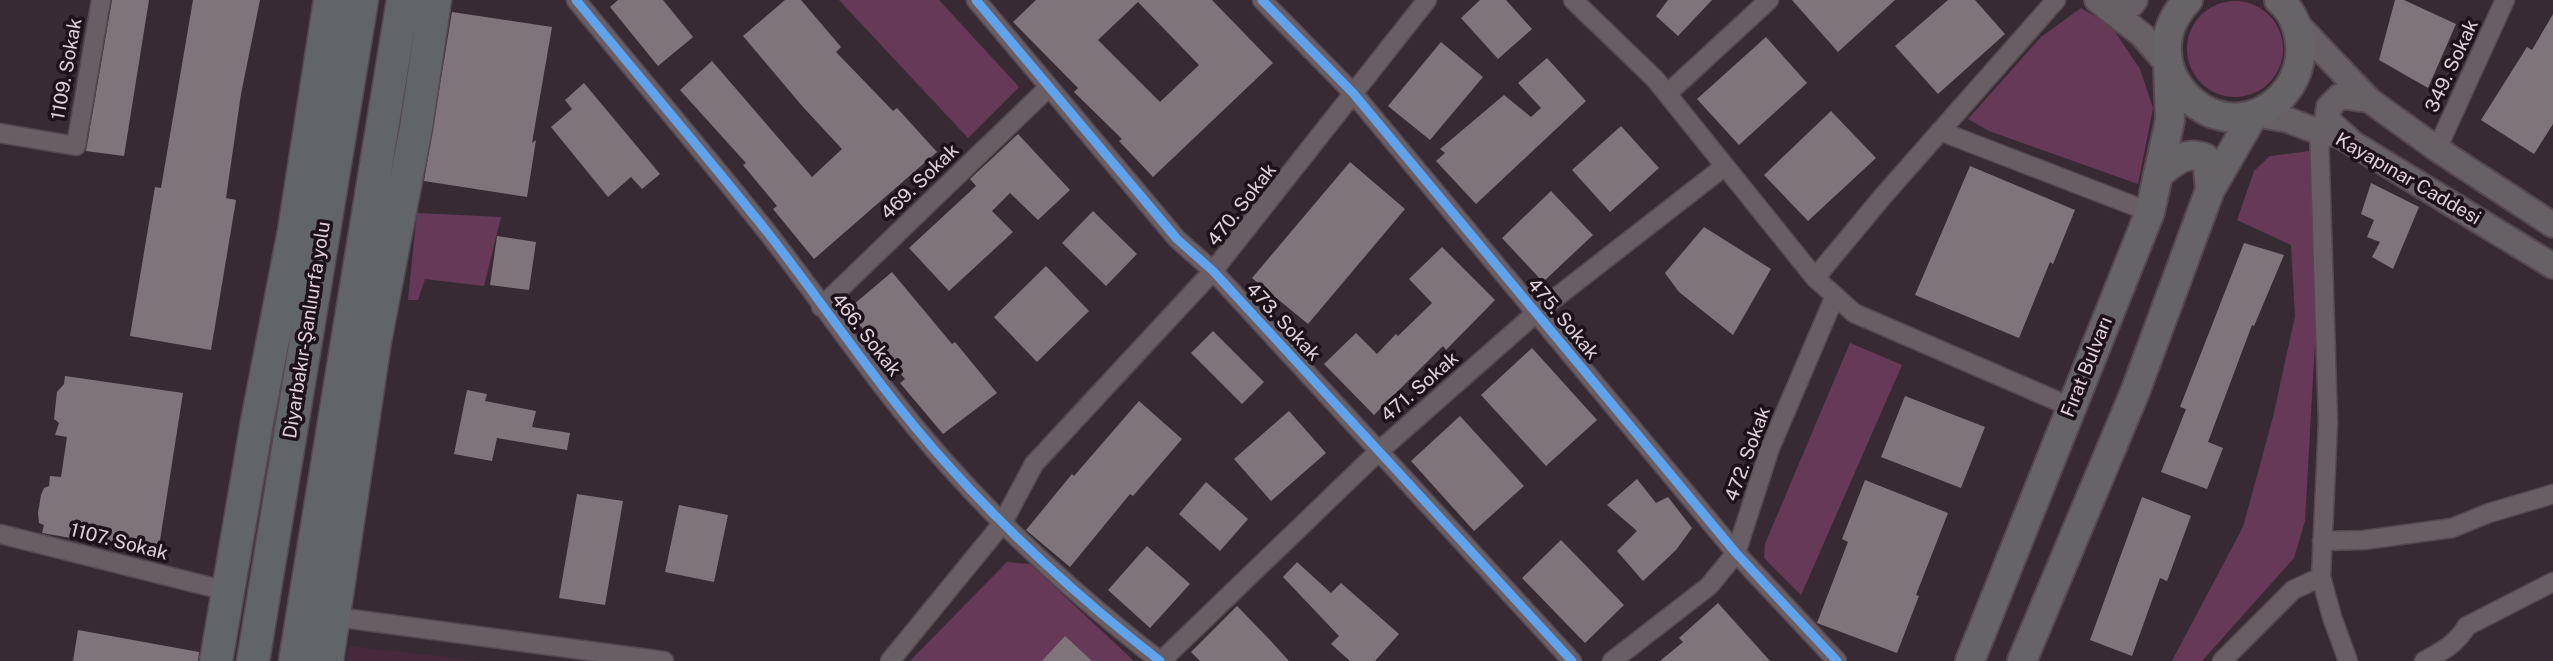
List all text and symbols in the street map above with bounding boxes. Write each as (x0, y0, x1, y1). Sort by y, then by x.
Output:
street label: 1109. Sokak (47, 16, 87, 122)
street label: 349. Sokak (2421, 16, 2483, 116)
street label: Kayapınar Caddesi (2331, 128, 2485, 230)
street label: 469. Sokak (876, 139, 964, 225)
street label: 470. Sokak (1203, 159, 1281, 251)
street label: Diyarbakır-Şanlıurfa yolu (279, 220, 335, 440)
street label: 475. Sokak (1522, 274, 1604, 364)
street label: 473. Sokak (1241, 278, 1325, 366)
street label: 466. Sokak (826, 289, 906, 381)
street label: Fırat Bulvarı (2057, 313, 2117, 421)
street label: 471. Sokak (1377, 347, 1463, 427)
street label: 472. Sokak (1720, 404, 1776, 504)
street label: 1107. Sokak (68, 519, 170, 565)

